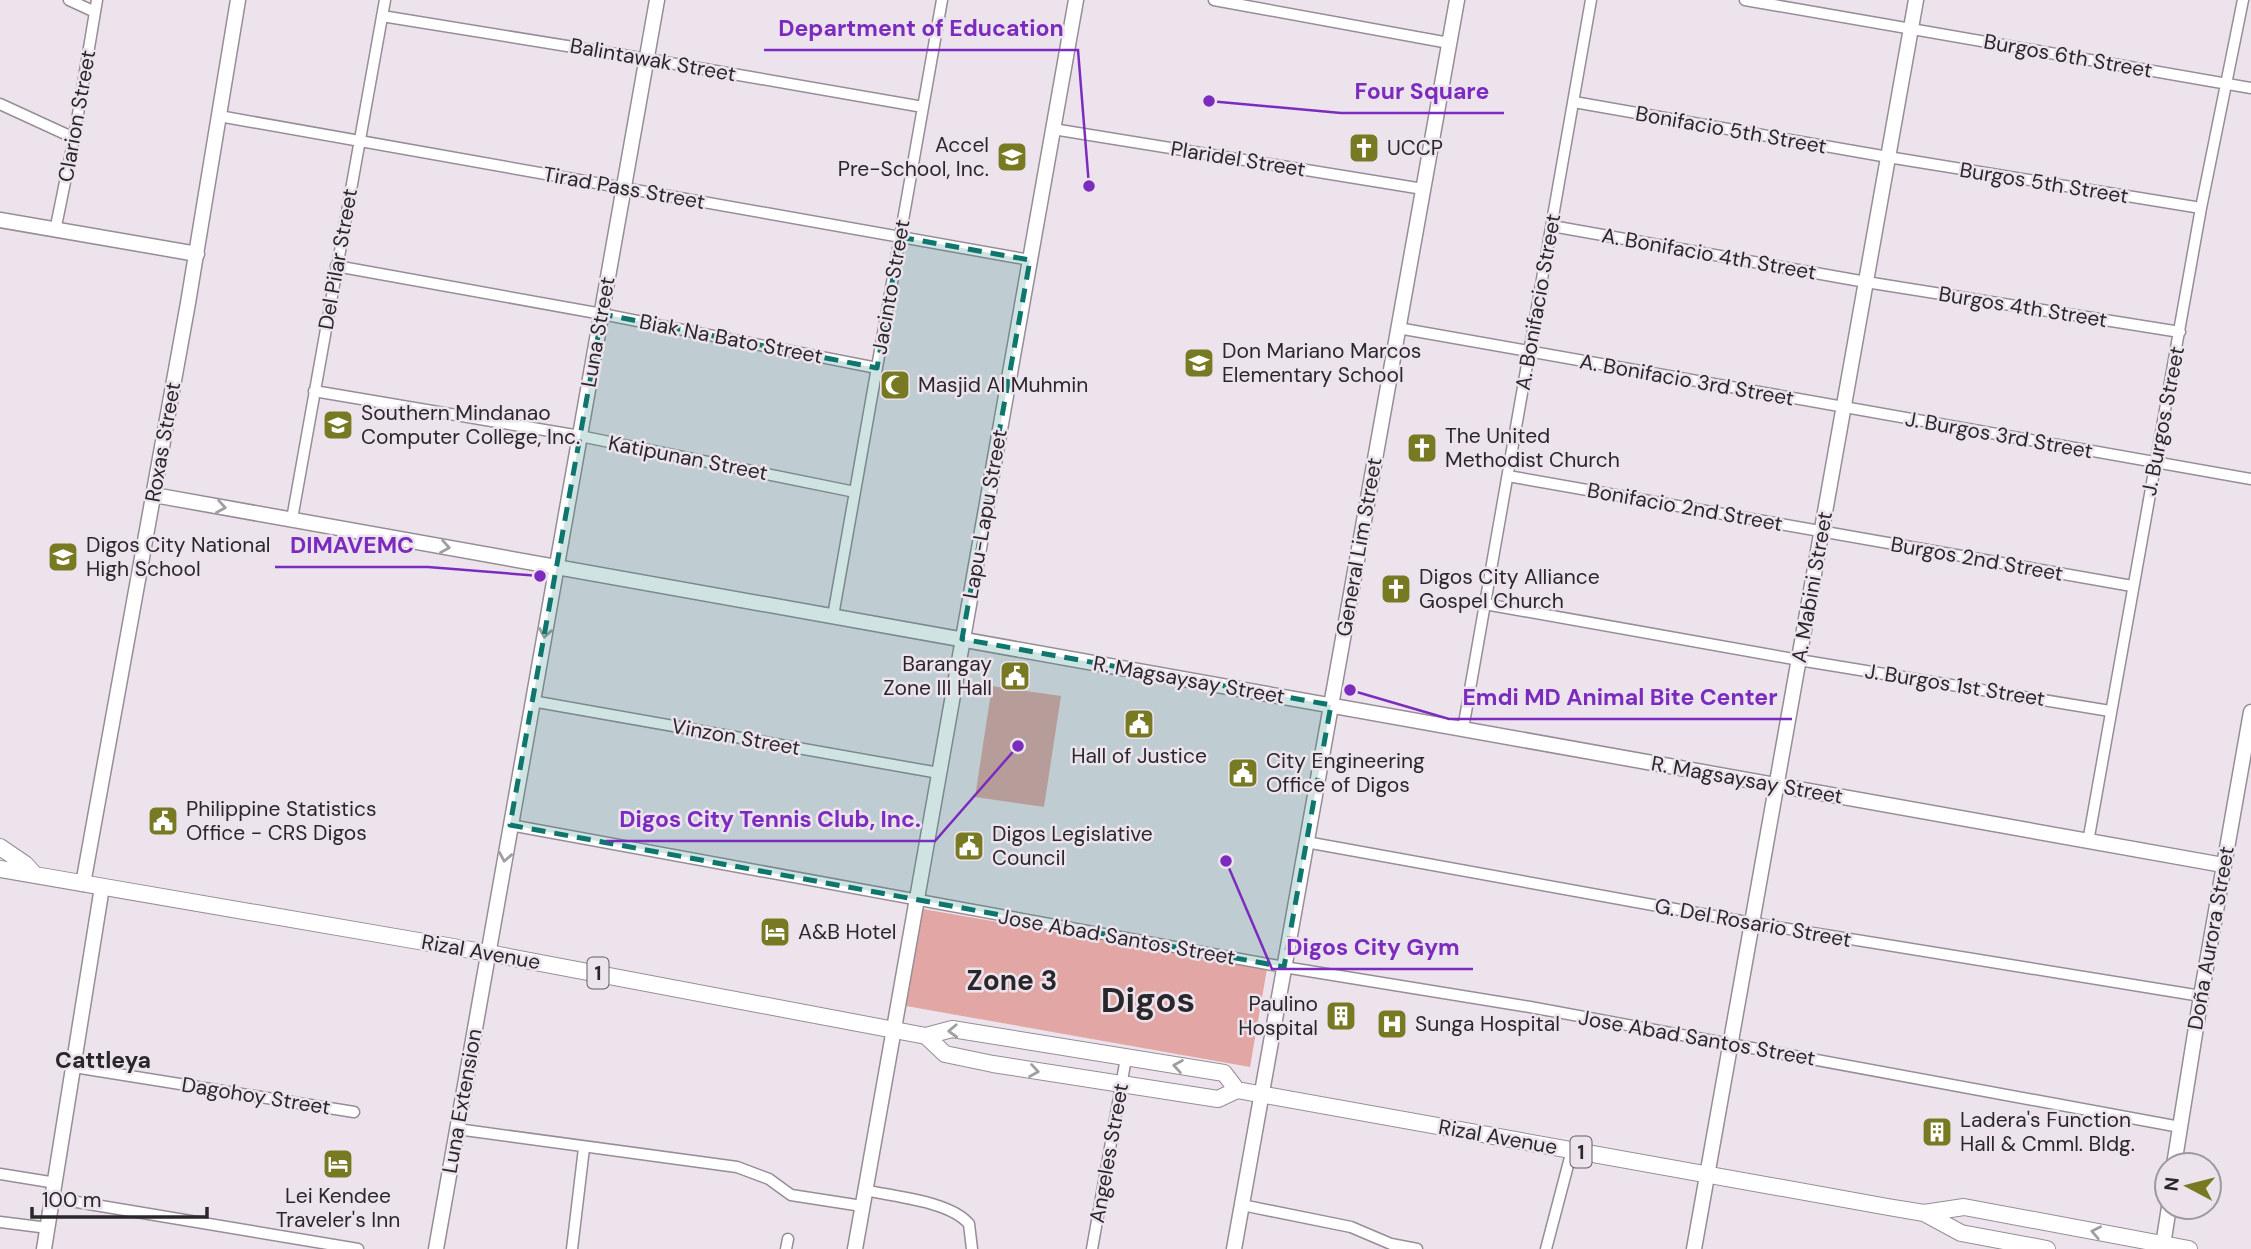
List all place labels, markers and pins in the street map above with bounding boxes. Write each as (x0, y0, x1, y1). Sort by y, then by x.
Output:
callout: Department of Education (764, 6, 1078, 50)
callout: Four Square (1341, 69, 1504, 113)
place label: Accel Pre-School, Inc. (838, 131, 989, 183)
church icon: UCCP (1347, 131, 1381, 165)
place label: UCCP (1387, 134, 1443, 162)
school or university icon: Accel Pre-School, Inc. (995, 140, 1029, 174)
place label: Don Mariano Marcos Elementary School (1222, 337, 1421, 389)
school or university icon: Don Mariano Marcos Elementary School (1182, 346, 1216, 380)
mosque icon: Masjid Al Muhmin (878, 368, 912, 402)
place label: Masjid Al Muhmin (918, 371, 1088, 399)
place label: Southern Mindanao Computer College, Inc. (361, 399, 580, 451)
school or university icon: Southern Mindanao Computer College, Inc. (321, 408, 355, 442)
place label: The United Methodist Church (1445, 422, 1620, 474)
church icon: The United Methodist Church (1405, 431, 1439, 465)
callout: DIMAVEMC (275, 523, 428, 567)
place label: Digos City National High School (86, 531, 270, 583)
school or university icon: Digos City National High School (46, 540, 80, 574)
place label: Digos City Alliance Gospel Church (1419, 563, 1600, 615)
church icon: Digos City Alliance Gospel Church (1379, 572, 1413, 606)
place label: Barangay Zone III Hall (883, 650, 992, 702)
public building icon: Barangay Zone III Hall (998, 659, 1032, 693)
callout: Emdi MD Animal Bite Center (1449, 675, 1792, 719)
public building icon: Hall of Justice (1122, 707, 1156, 741)
place label: Hall of Justice (1071, 742, 1207, 770)
place label: City Engineering Office of Digos (1266, 747, 1425, 799)
public building icon: City Engineering Office of Digos (1226, 756, 1260, 790)
place label: Philippine Statistics Office - CRS Digos (186, 795, 377, 847)
callout: Digos City Tennis Club, Inc. (606, 797, 935, 841)
public building icon: Philippine Statistics Office - CRS Digos (146, 804, 180, 838)
place label: Digos Legislative Council (992, 820, 1153, 872)
public building icon: Digos Legislative Council (952, 829, 986, 863)
hotel icon: A&B Hotel (758, 915, 792, 949)
place label: A&B Hotel (798, 918, 897, 946)
callout: Digos City Gym (1272, 925, 1473, 969)
place label: Paulino Hospital (1238, 990, 1318, 1042)
building icon: Paulino Hospital (1324, 999, 1358, 1033)
hospital icon: Sunga Hospital (1375, 1007, 1409, 1041)
place label: Sunga Hospital (1415, 1010, 1560, 1038)
place label: Ladera's Function Hall & Cmml. Bldg. (1960, 1106, 2135, 1158)
building icon: Ladera's Function Hall & Cmml. Bldg. (1920, 1115, 1954, 1149)
hotel icon: Lei Kendee Traveler's Inn (321, 1147, 355, 1181)
place label: Lei Kendee Traveler's Inn (276, 1182, 400, 1234)

